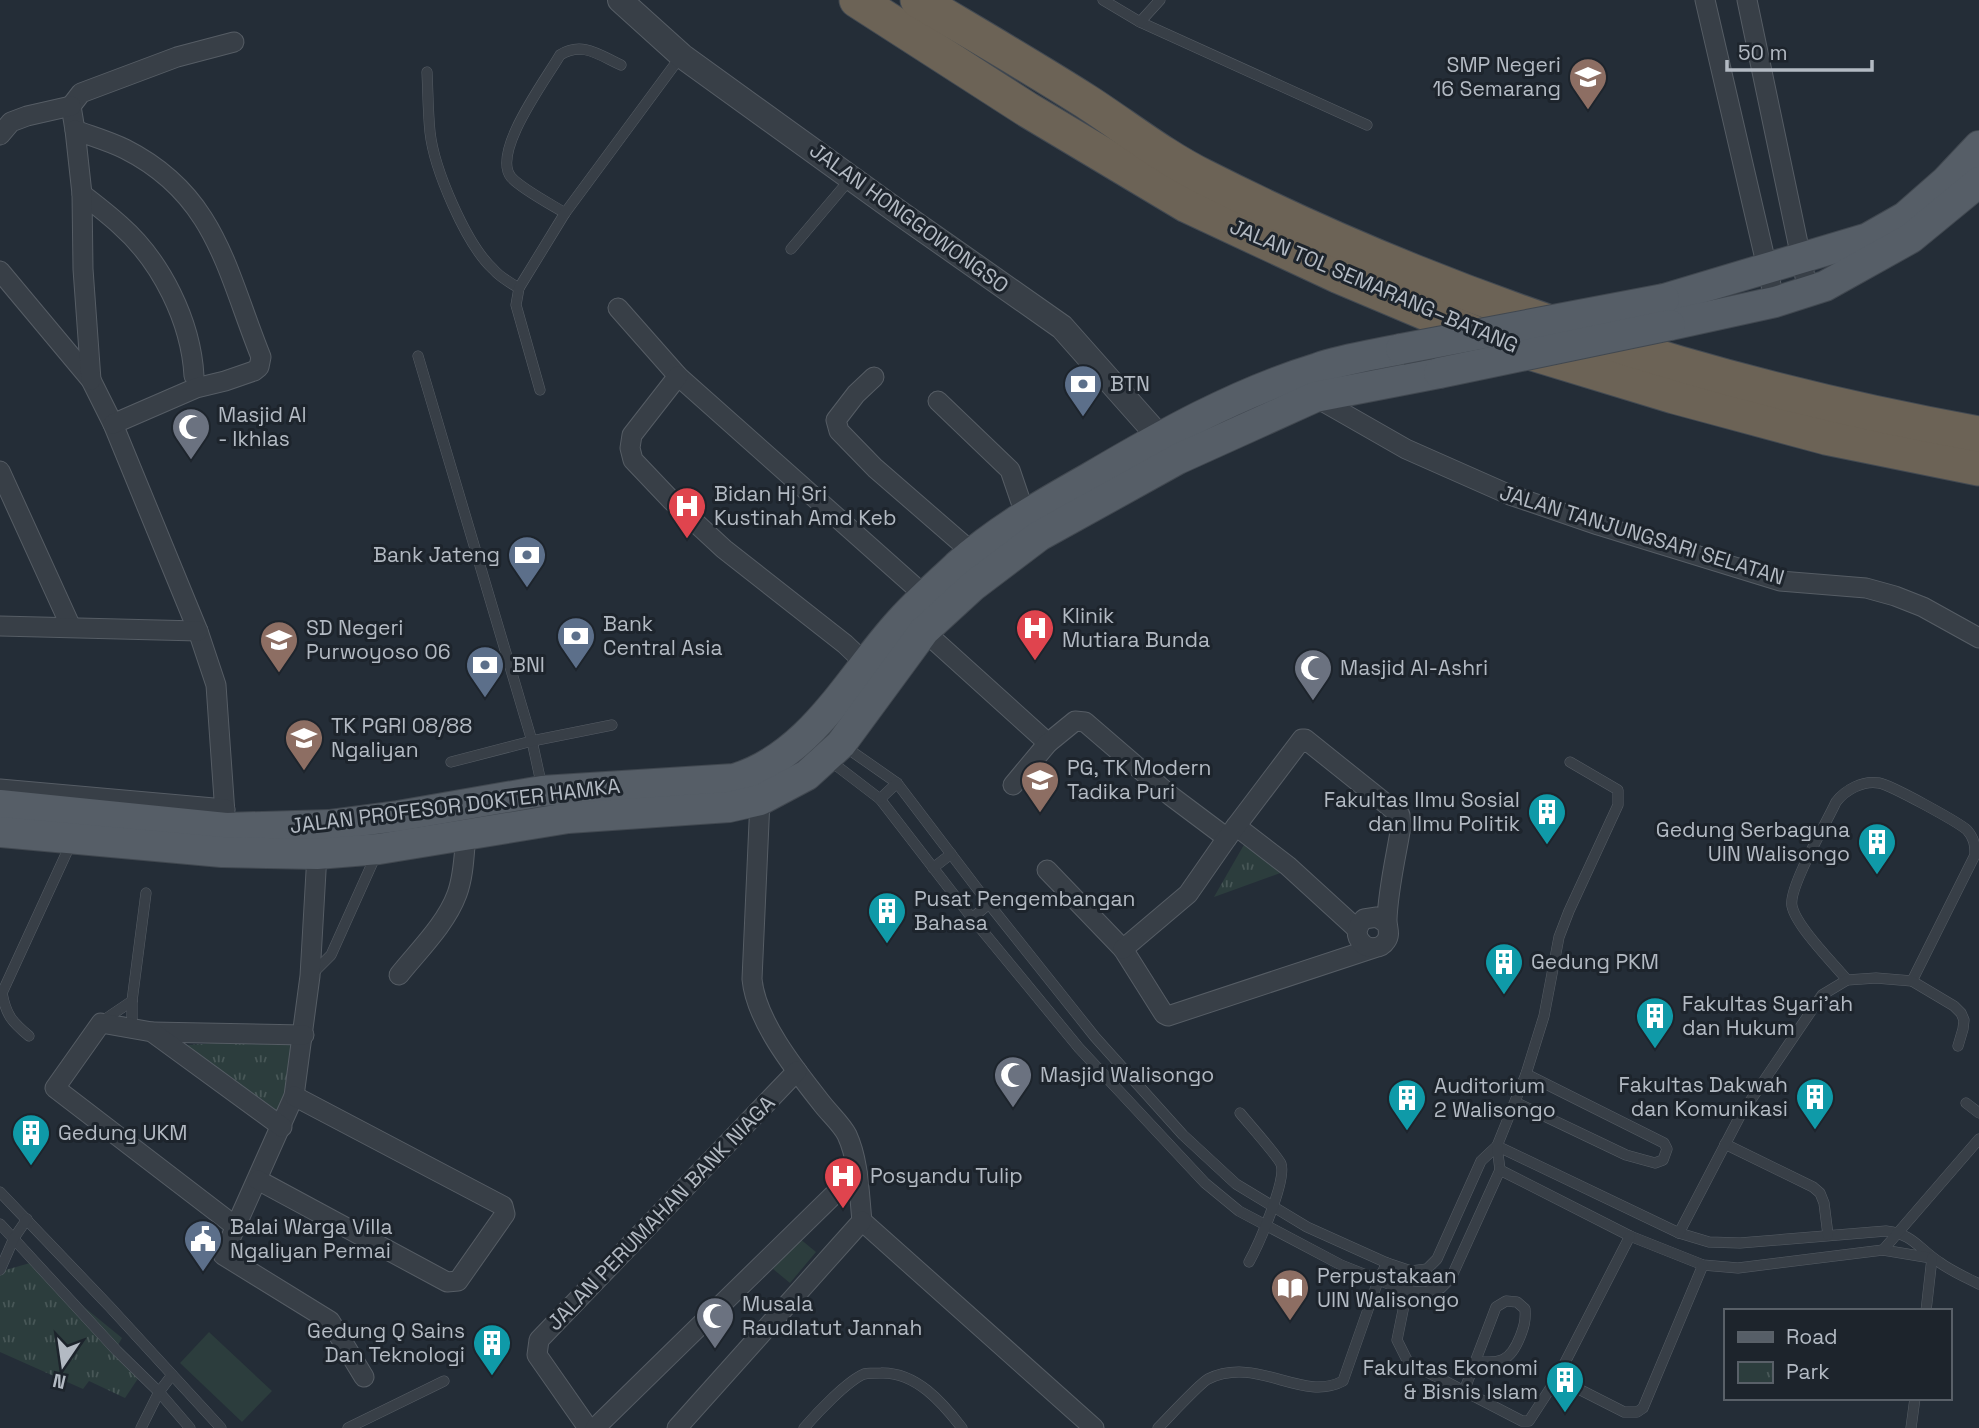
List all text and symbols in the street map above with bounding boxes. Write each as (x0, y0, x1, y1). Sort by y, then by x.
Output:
scale bar (1727, 28, 1872, 72)
text: 50 m (1738, 39, 1788, 66)
place label: SMP Negeri 16 Semarang (1433, 51, 1561, 102)
school or university icon: SMP Negeri 16 Semarang (1567, 56, 1609, 111)
street label: JALAN HONGGOWONGSO (804, 136, 1014, 299)
street label: JALAN TOL SEMARANG–BATANG (1226, 212, 1523, 359)
bank icon: BTN (1062, 363, 1104, 418)
place label: BTN (1110, 370, 1150, 397)
place label: Masjid Al - Ikhlas (218, 401, 307, 452)
mosque icon: Masjid Al - Ikhlas (170, 406, 212, 461)
street label: JALAN TANJUNGSARI SELATAN (1497, 478, 1788, 591)
place label: Bidan Hj Sri Kustinah Amd Keb (714, 480, 897, 531)
hospital icon: Bidan Hj Sri Kustinah Amd Keb (666, 485, 708, 540)
bank icon: Bank Jateng (506, 534, 548, 589)
place label: Bank Jateng (373, 541, 500, 568)
place label: Klinik Mutiara Bunda (1062, 602, 1210, 653)
hospital icon: Klinik Mutiara Bunda (1014, 607, 1056, 662)
place label: Bank Central Asia (603, 610, 723, 661)
place label: SD Negeri Purwoyoso 06 (306, 614, 451, 665)
bank icon: Bank Central Asia (555, 615, 597, 670)
school or university icon: SD Negeri Purwoyoso 06 (258, 619, 300, 674)
bank icon: BNI (464, 644, 506, 699)
mosque icon: Masjid Al-Ashri (1292, 647, 1334, 702)
place label: BNI (512, 651, 545, 678)
place label: Masjid Al-Ashri (1340, 654, 1488, 681)
place label: TK PGRI 08/88 Ngaliyan (331, 712, 472, 763)
school or university icon: TK PGRI 08/88 Ngaliyan (283, 717, 325, 772)
place label: PG, TK Modern Tadika Puri (1067, 754, 1211, 805)
school or university icon: PG, TK Modern Tadika Puri (1019, 759, 1061, 814)
street label: JALAN PROFESOR DOKTER HAMKA (288, 772, 622, 839)
place label: Fakultas Ilmu Sosial dan Ilmu Politik (1324, 786, 1520, 837)
building icon: Fakultas Ilmu Sosial dan Ilmu Politik (1526, 791, 1568, 846)
place label: Gedung Serbaguna UIN Walisongo (1656, 816, 1850, 867)
building icon: Gedung Serbaguna UIN Walisongo (1856, 821, 1898, 876)
place label: Pusat Pengembangan Bahasa (914, 885, 1135, 936)
building icon: Pusat Pengembangan Bahasa (866, 890, 908, 945)
building icon: Gedung PKM (1483, 941, 1525, 996)
place label: Gedung PKM (1531, 948, 1659, 975)
place label: Fakultas Syari'ah dan Hukum (1682, 990, 1853, 1041)
building icon: Fakultas Syari'ah dan Hukum (1634, 995, 1676, 1050)
mosque icon: Masjid Walisongo (992, 1054, 1034, 1109)
place label: Masjid Walisongo (1040, 1061, 1214, 1088)
place label: Fakultas Dakwah dan Komunikasi (1619, 1071, 1788, 1122)
place label: Auditorium 2 Walisongo (1434, 1072, 1556, 1123)
building icon: Fakultas Dakwah dan Komunikasi (1794, 1076, 1836, 1131)
building icon: Auditorium 2 Walisongo (1386, 1077, 1428, 1132)
street label: JALAN PERUMAHAN BANK NIAGA (541, 1089, 780, 1336)
building icon: Gedung UKM (10, 1112, 52, 1167)
place label: Gedung UKM (58, 1119, 187, 1146)
hospital icon: Posyandu Tulip (822, 1155, 864, 1210)
place label: Posyandu Tulip (870, 1162, 1023, 1189)
place label: Balai Warga Villa Ngaliyan Permai (230, 1213, 393, 1264)
public building icon: Balai Warga Villa Ngaliyan Permai (182, 1218, 224, 1273)
place label: Perpustakaan UIN Walisongo (1317, 1262, 1459, 1313)
library icon: Perpustakaan UIN Walisongo (1269, 1267, 1311, 1322)
place label: Musala Raudlatut Jannah (742, 1290, 922, 1341)
mosque icon: Musala Raudlatut Jannah (694, 1295, 736, 1350)
legend (1724, 1309, 1951, 1400)
place label: Gedung Q Sains Dan Teknologi (307, 1317, 465, 1368)
building icon: Gedung Q Sains Dan Teknologi (471, 1322, 513, 1377)
text: Road (1786, 1323, 1838, 1350)
north arrow (28, 1330, 98, 1400)
place label: Fakultas Ekonomi & Bisnis Islam (1363, 1354, 1538, 1405)
text: Park (1786, 1358, 1830, 1385)
building icon: Fakultas Ekonomi & Bisnis Islam (1544, 1359, 1586, 1414)
text: N (50, 1367, 68, 1395)

